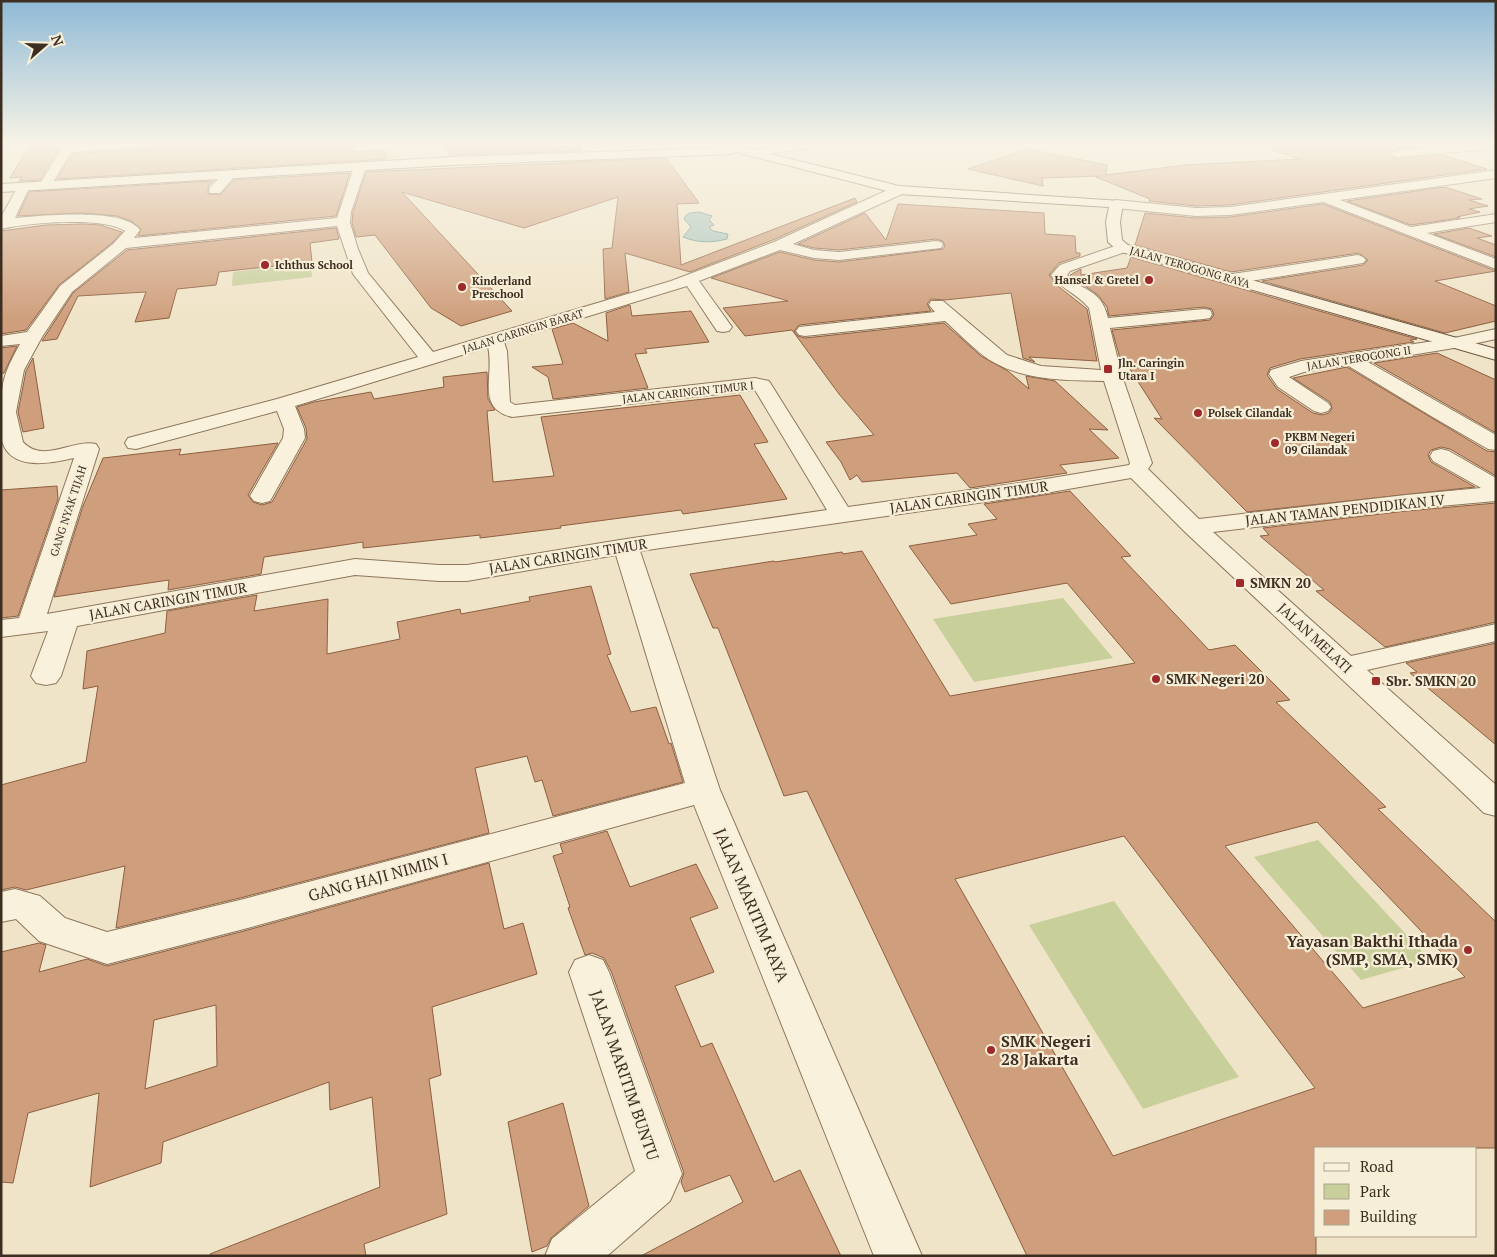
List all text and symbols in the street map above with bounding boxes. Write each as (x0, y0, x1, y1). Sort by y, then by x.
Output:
north arrow (20, 20, 70, 70)
text: N (47, 32, 69, 49)
street label: JALAN TEROGONG RAYA (1128, 243, 1252, 291)
place label: Ichthus School (275, 258, 353, 272)
marker: Ichthus School (259, 259, 271, 271)
place label: Hansel & Gretel (1055, 273, 1139, 287)
place label: Kinderland Preschool (472, 274, 532, 301)
marker: Hansel & Gretel (1143, 274, 1155, 286)
marker: Kinderland Preschool (456, 281, 468, 293)
street label: JALAN CARINGIN BARAT (461, 306, 585, 356)
street label: JALAN TEROGONG II (1306, 343, 1412, 373)
place label: Jln. Caringin Utara I (1118, 356, 1184, 383)
marker: Jln. Caringin Utara I (1102, 363, 1114, 375)
street label: JALAN CARINGIN TIMUR I (622, 378, 755, 406)
place label: Polsek Cilandak (1208, 406, 1293, 420)
marker: Polsek Cilandak (1192, 407, 1204, 419)
place label: PKBM Negeri 09 Cilandak (1285, 430, 1355, 457)
marker: PKBM Negeri 09 Cilandak (1269, 437, 1281, 449)
street label: GANG NYAK TIJAH (47, 464, 89, 558)
street label: JALAN CARINGIN TIMUR (888, 476, 1049, 517)
street label: JALAN TAMAN PENDIDIKAN IV (1244, 490, 1446, 529)
street label: JALAN CARINGIN TIMUR (487, 534, 648, 577)
place label: SMKN 20 (1250, 573, 1311, 592)
street label: JALAN CARINGIN TIMUR (88, 577, 248, 624)
marker: SMKN 20 (1234, 577, 1246, 589)
street label: JALAN MELATI (1274, 598, 1357, 677)
place label: SMK Negeri 20 (1166, 669, 1264, 688)
place label: Sbr. SMKN 20 (1386, 671, 1476, 690)
marker: SMK Negeri 20 (1150, 673, 1162, 685)
marker: Sbr. SMKN 20 (1370, 675, 1382, 687)
street label: JALAN MARITIM RAYA (710, 825, 794, 985)
street label: GANG HAJI NIMIN I (306, 848, 450, 906)
place label: Yayasan Bakthi Ithada (SMP, SMA, SMK) (1286, 930, 1458, 970)
marker: Yayasan Bakthi Ithada (SMP, SMA, SMK) (1462, 944, 1474, 956)
street label: JALAN MARITIM BUNTU (586, 987, 665, 1163)
place label: SMK Negeri 28 Jakarta (1001, 1030, 1091, 1070)
marker: SMK Negeri 28 Jakarta (985, 1044, 997, 1056)
legend (1314, 1147, 1477, 1237)
text: Road (1360, 1156, 1393, 1176)
text: Park (1360, 1181, 1390, 1201)
text: Building (1360, 1206, 1418, 1226)

